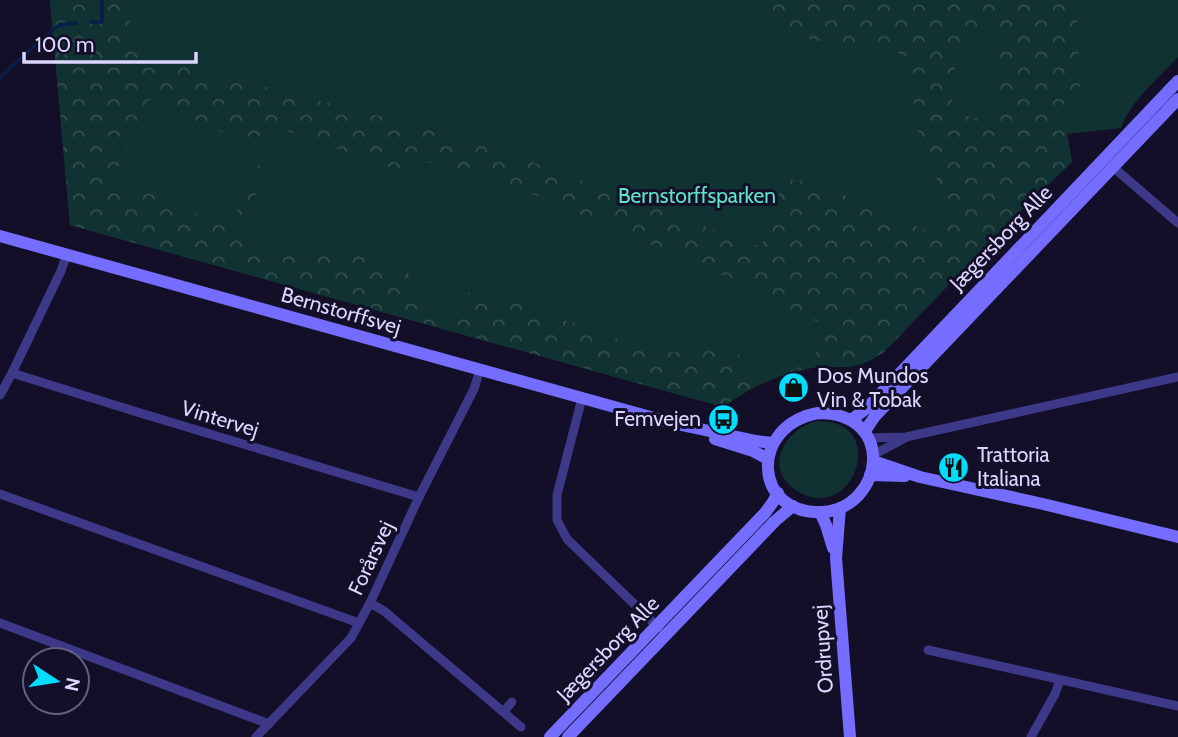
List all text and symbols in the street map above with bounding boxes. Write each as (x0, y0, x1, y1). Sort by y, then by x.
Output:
scale bar (24, 21, 196, 65)
text: 100 m (35, 32, 94, 57)
street label: Jægersborg Alle (944, 180, 1057, 296)
park label: Bernstorffsparken (618, 183, 776, 208)
street label: Bernstorffsvej (278, 281, 404, 341)
place label: Dos Mundos Vin & Tobak (817, 363, 929, 412)
shop icon: Dos Mundos Vin & Tobak (777, 371, 811, 405)
street label: Vintervej (178, 395, 262, 443)
bus stop icon: Femvejen (707, 402, 741, 436)
place label: Femvejen (614, 406, 701, 432)
place label: Trattoria Italiana (977, 442, 1050, 491)
restaurant icon: Trattoria Italiana (937, 450, 971, 484)
street label: Forårsvej (343, 517, 399, 599)
street label: Jægersborg Alle (551, 591, 664, 707)
street label: Ordrupvej (807, 604, 839, 694)
north arrow (21, 646, 91, 716)
text: N (59, 675, 85, 693)

